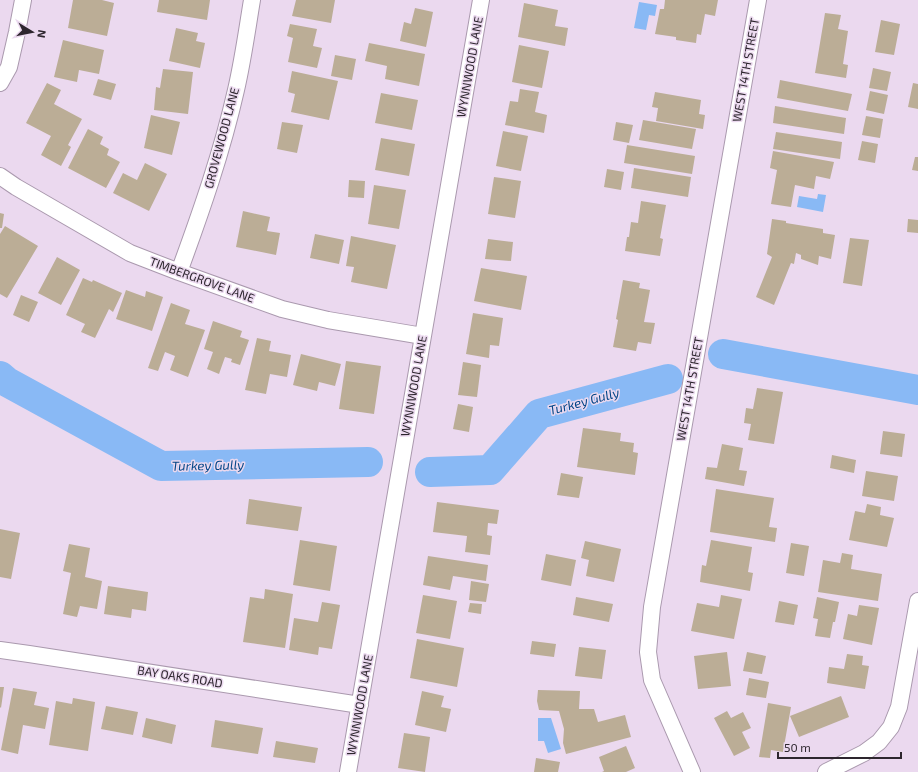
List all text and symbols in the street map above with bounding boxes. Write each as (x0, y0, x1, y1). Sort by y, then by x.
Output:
north arrow (12, 12, 52, 52)
street label: WYNNWOOD LANE (453, 15, 485, 118)
street label: WEST 14TH STREET (729, 17, 761, 123)
text: N (35, 29, 49, 39)
street label: GROVEWOOD LANE (201, 86, 241, 190)
street label: TIMBERGROVE LANE (148, 254, 257, 305)
street label: WYNNWOOD LANE (397, 334, 429, 437)
street label: WEST 14TH STREET (673, 336, 705, 442)
water label: Turkey Gully (547, 384, 621, 418)
water label: Turkey Gully (172, 456, 244, 474)
street label: WYNNWOOD LANE (343, 653, 375, 756)
street label: BAY OAKS ROAD (136, 662, 224, 690)
scale bar (778, 734, 901, 760)
text: 50 m (784, 740, 811, 754)

